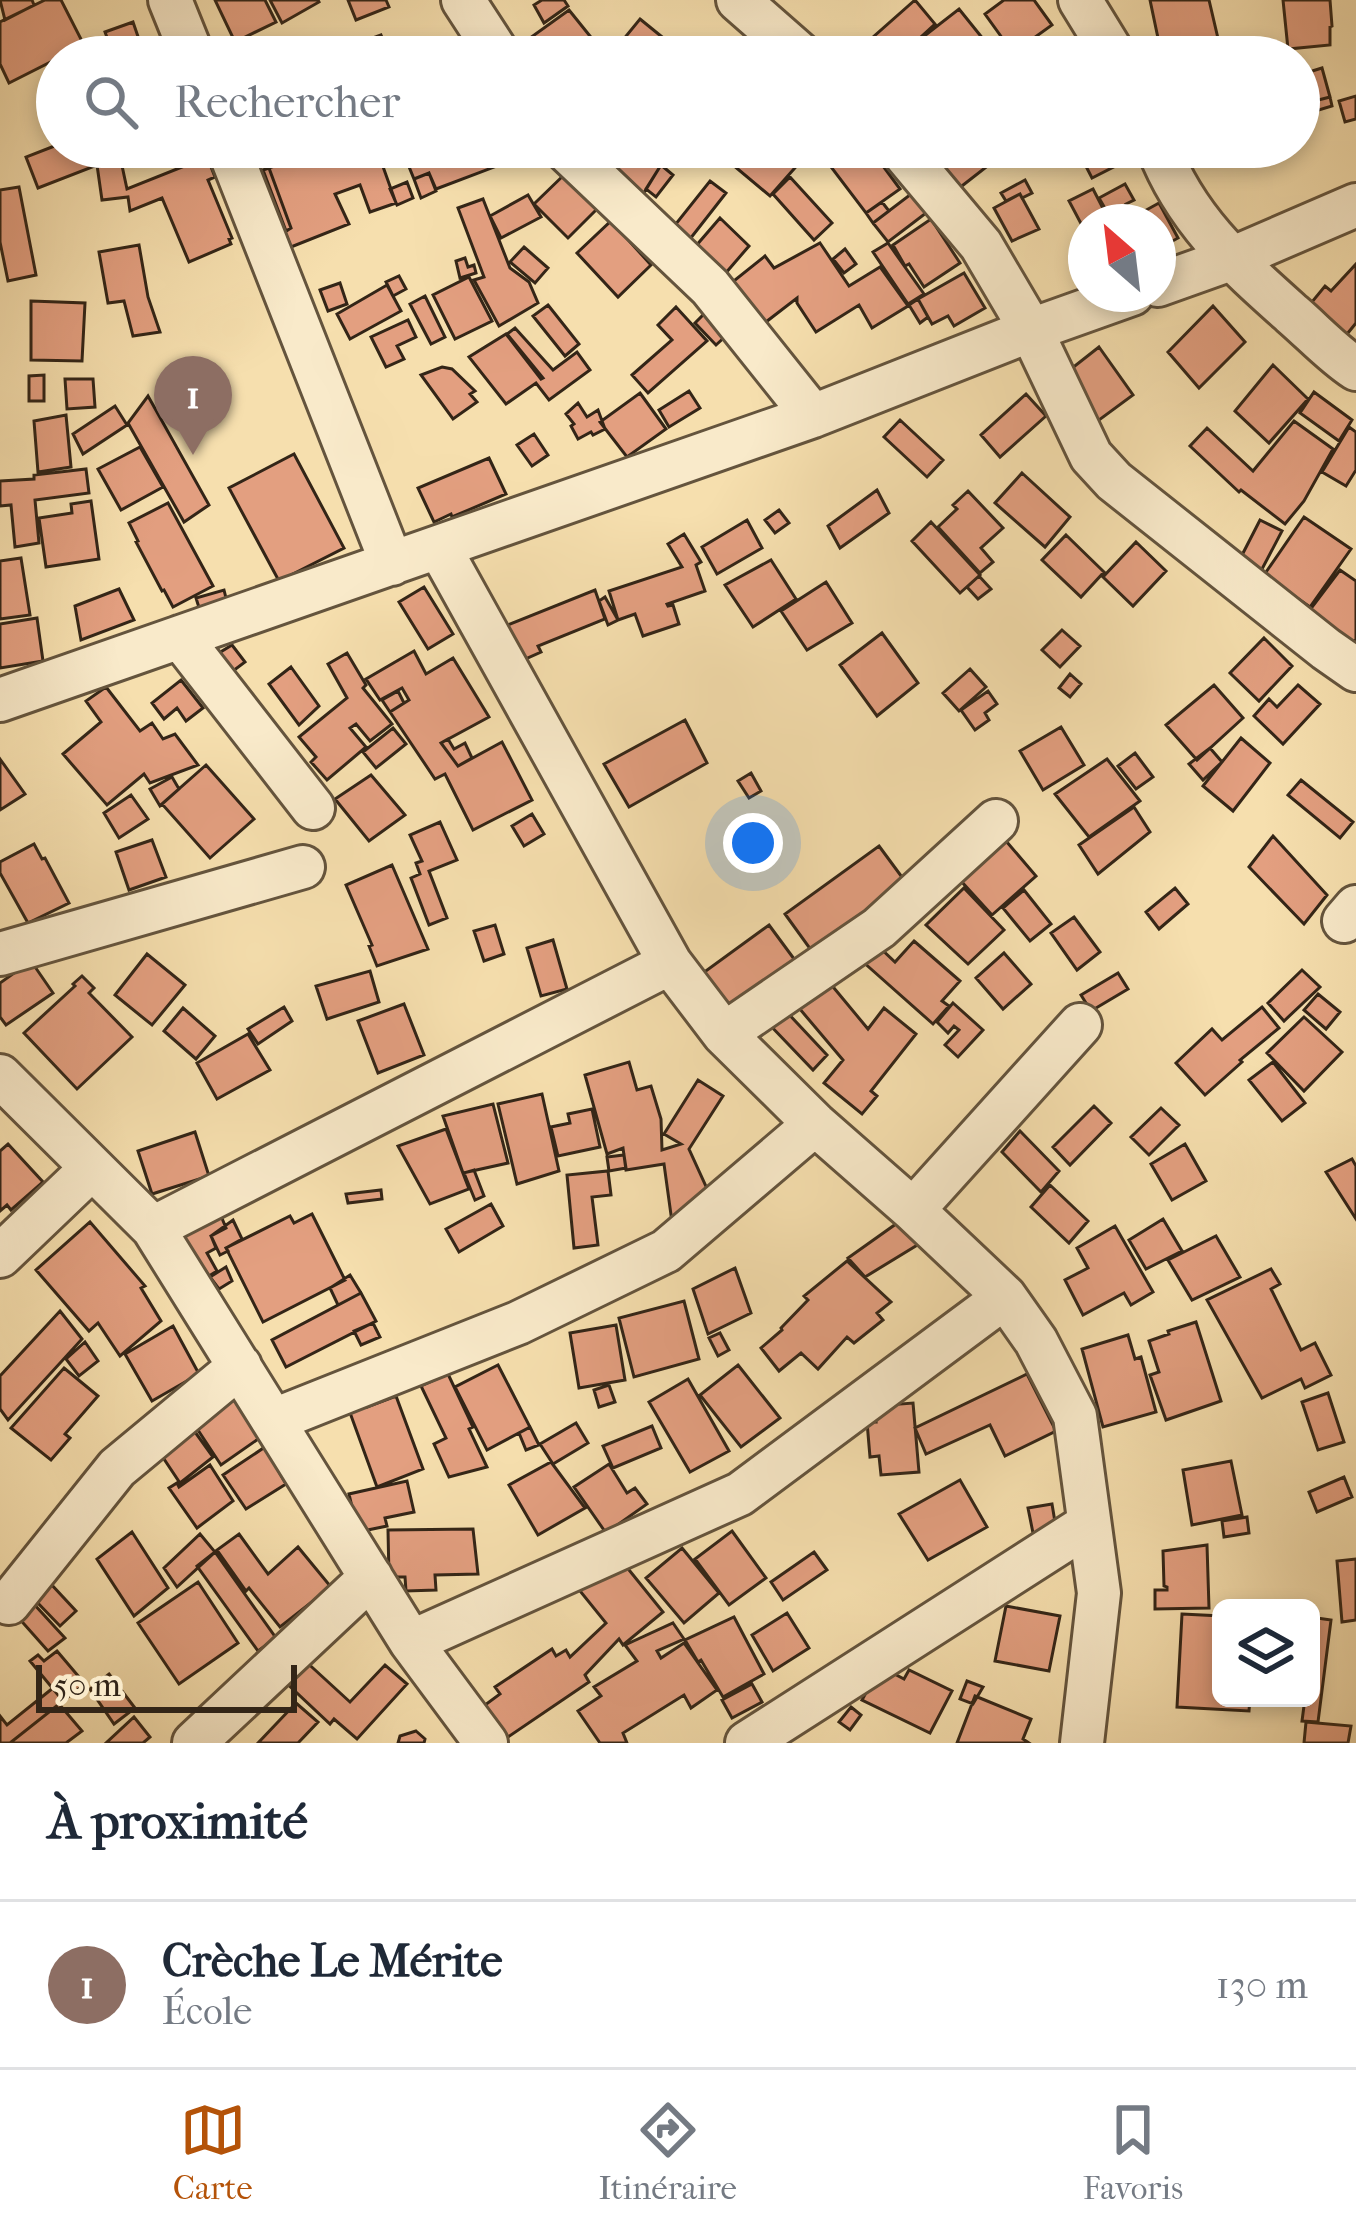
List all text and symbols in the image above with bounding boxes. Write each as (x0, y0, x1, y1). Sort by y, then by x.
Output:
search box (36, 36, 1320, 168)
icon: search (78, 69, 144, 135)
text: Rechercher (174, 76, 400, 129)
north arrow (1068, 204, 1176, 312)
pin: 1 (154, 356, 232, 455)
your location (723, 813, 783, 873)
map controls (1212, 1599, 1320, 1707)
button: layers (1212, 1599, 1320, 1707)
scale bar (36, 1659, 297, 1712)
text: 50 m (54, 1666, 121, 1705)
text: À proximité (48, 1791, 308, 1851)
text: Crèche Le Mérite (162, 1935, 503, 1988)
text: 1 (80, 1962, 94, 2008)
text: 130 m (1216, 1962, 1308, 2008)
text: École (162, 1988, 252, 2034)
tab: Carte (173, 2097, 253, 2208)
tab: Itinéraire (598, 2097, 737, 2208)
tab: Favoris (1083, 2097, 1183, 2208)

